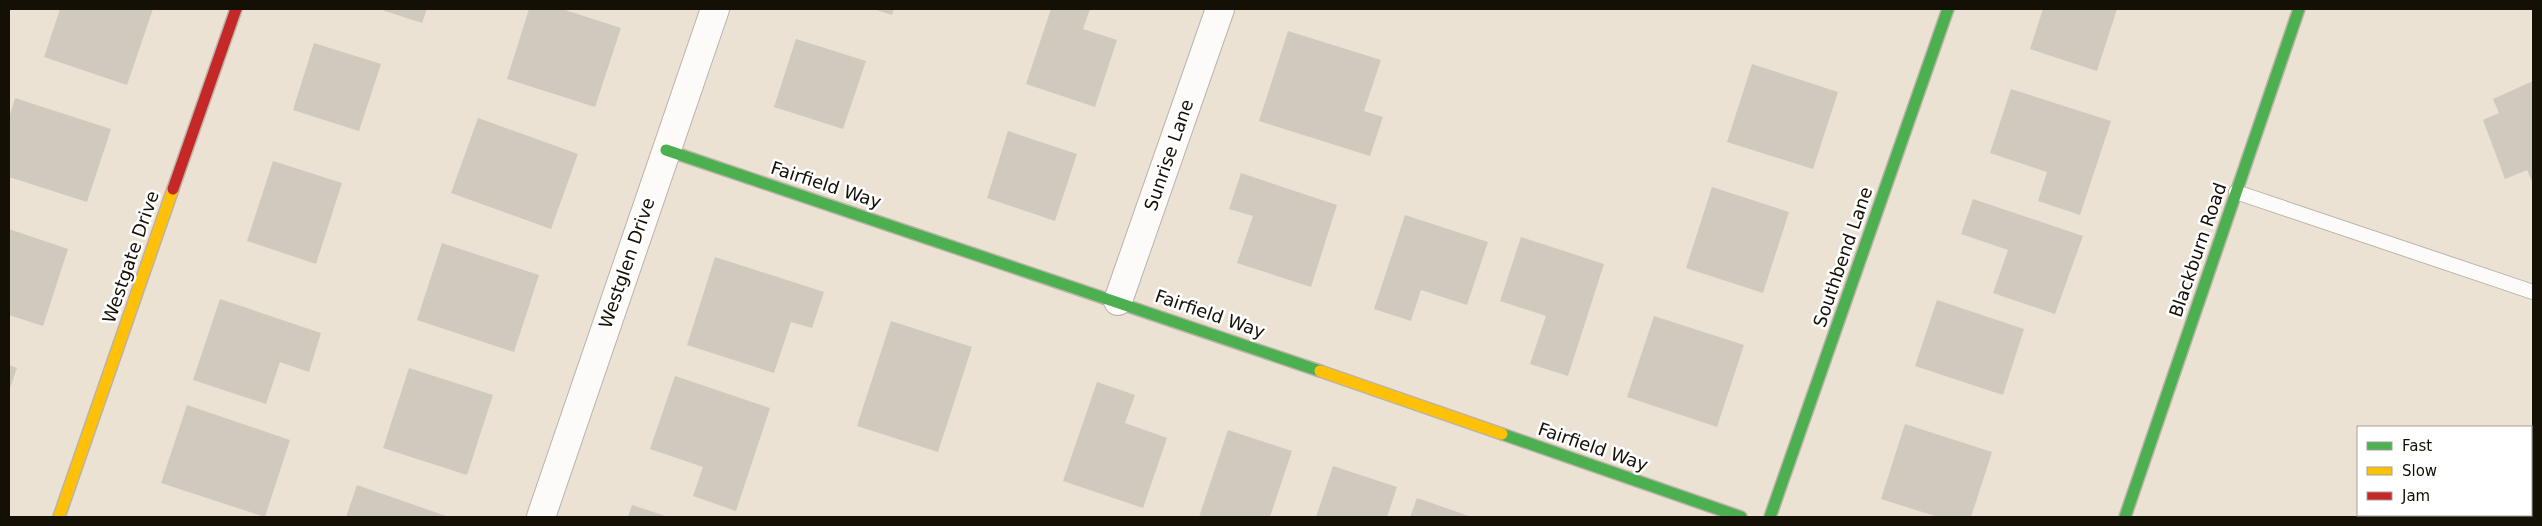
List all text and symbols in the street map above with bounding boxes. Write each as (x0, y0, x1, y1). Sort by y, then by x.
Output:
street label: Sunrise Lane (1140, 96, 1197, 213)
street label: Fairfield Way (768, 157, 884, 212)
street label: Blackburn Road (2165, 180, 2230, 320)
street label: Southbend Lane (1809, 184, 1876, 330)
street label: Westgate Drive (98, 188, 163, 326)
street label: Westglen Drive (594, 195, 659, 331)
street label: Fairfield Way (1152, 285, 1268, 342)
street label: Fairfield Way (1535, 418, 1651, 475)
legend (2357, 426, 2532, 516)
text: Fast (2402, 437, 2432, 455)
text: Slow (2402, 462, 2437, 480)
text: Jam (2401, 487, 2430, 505)

